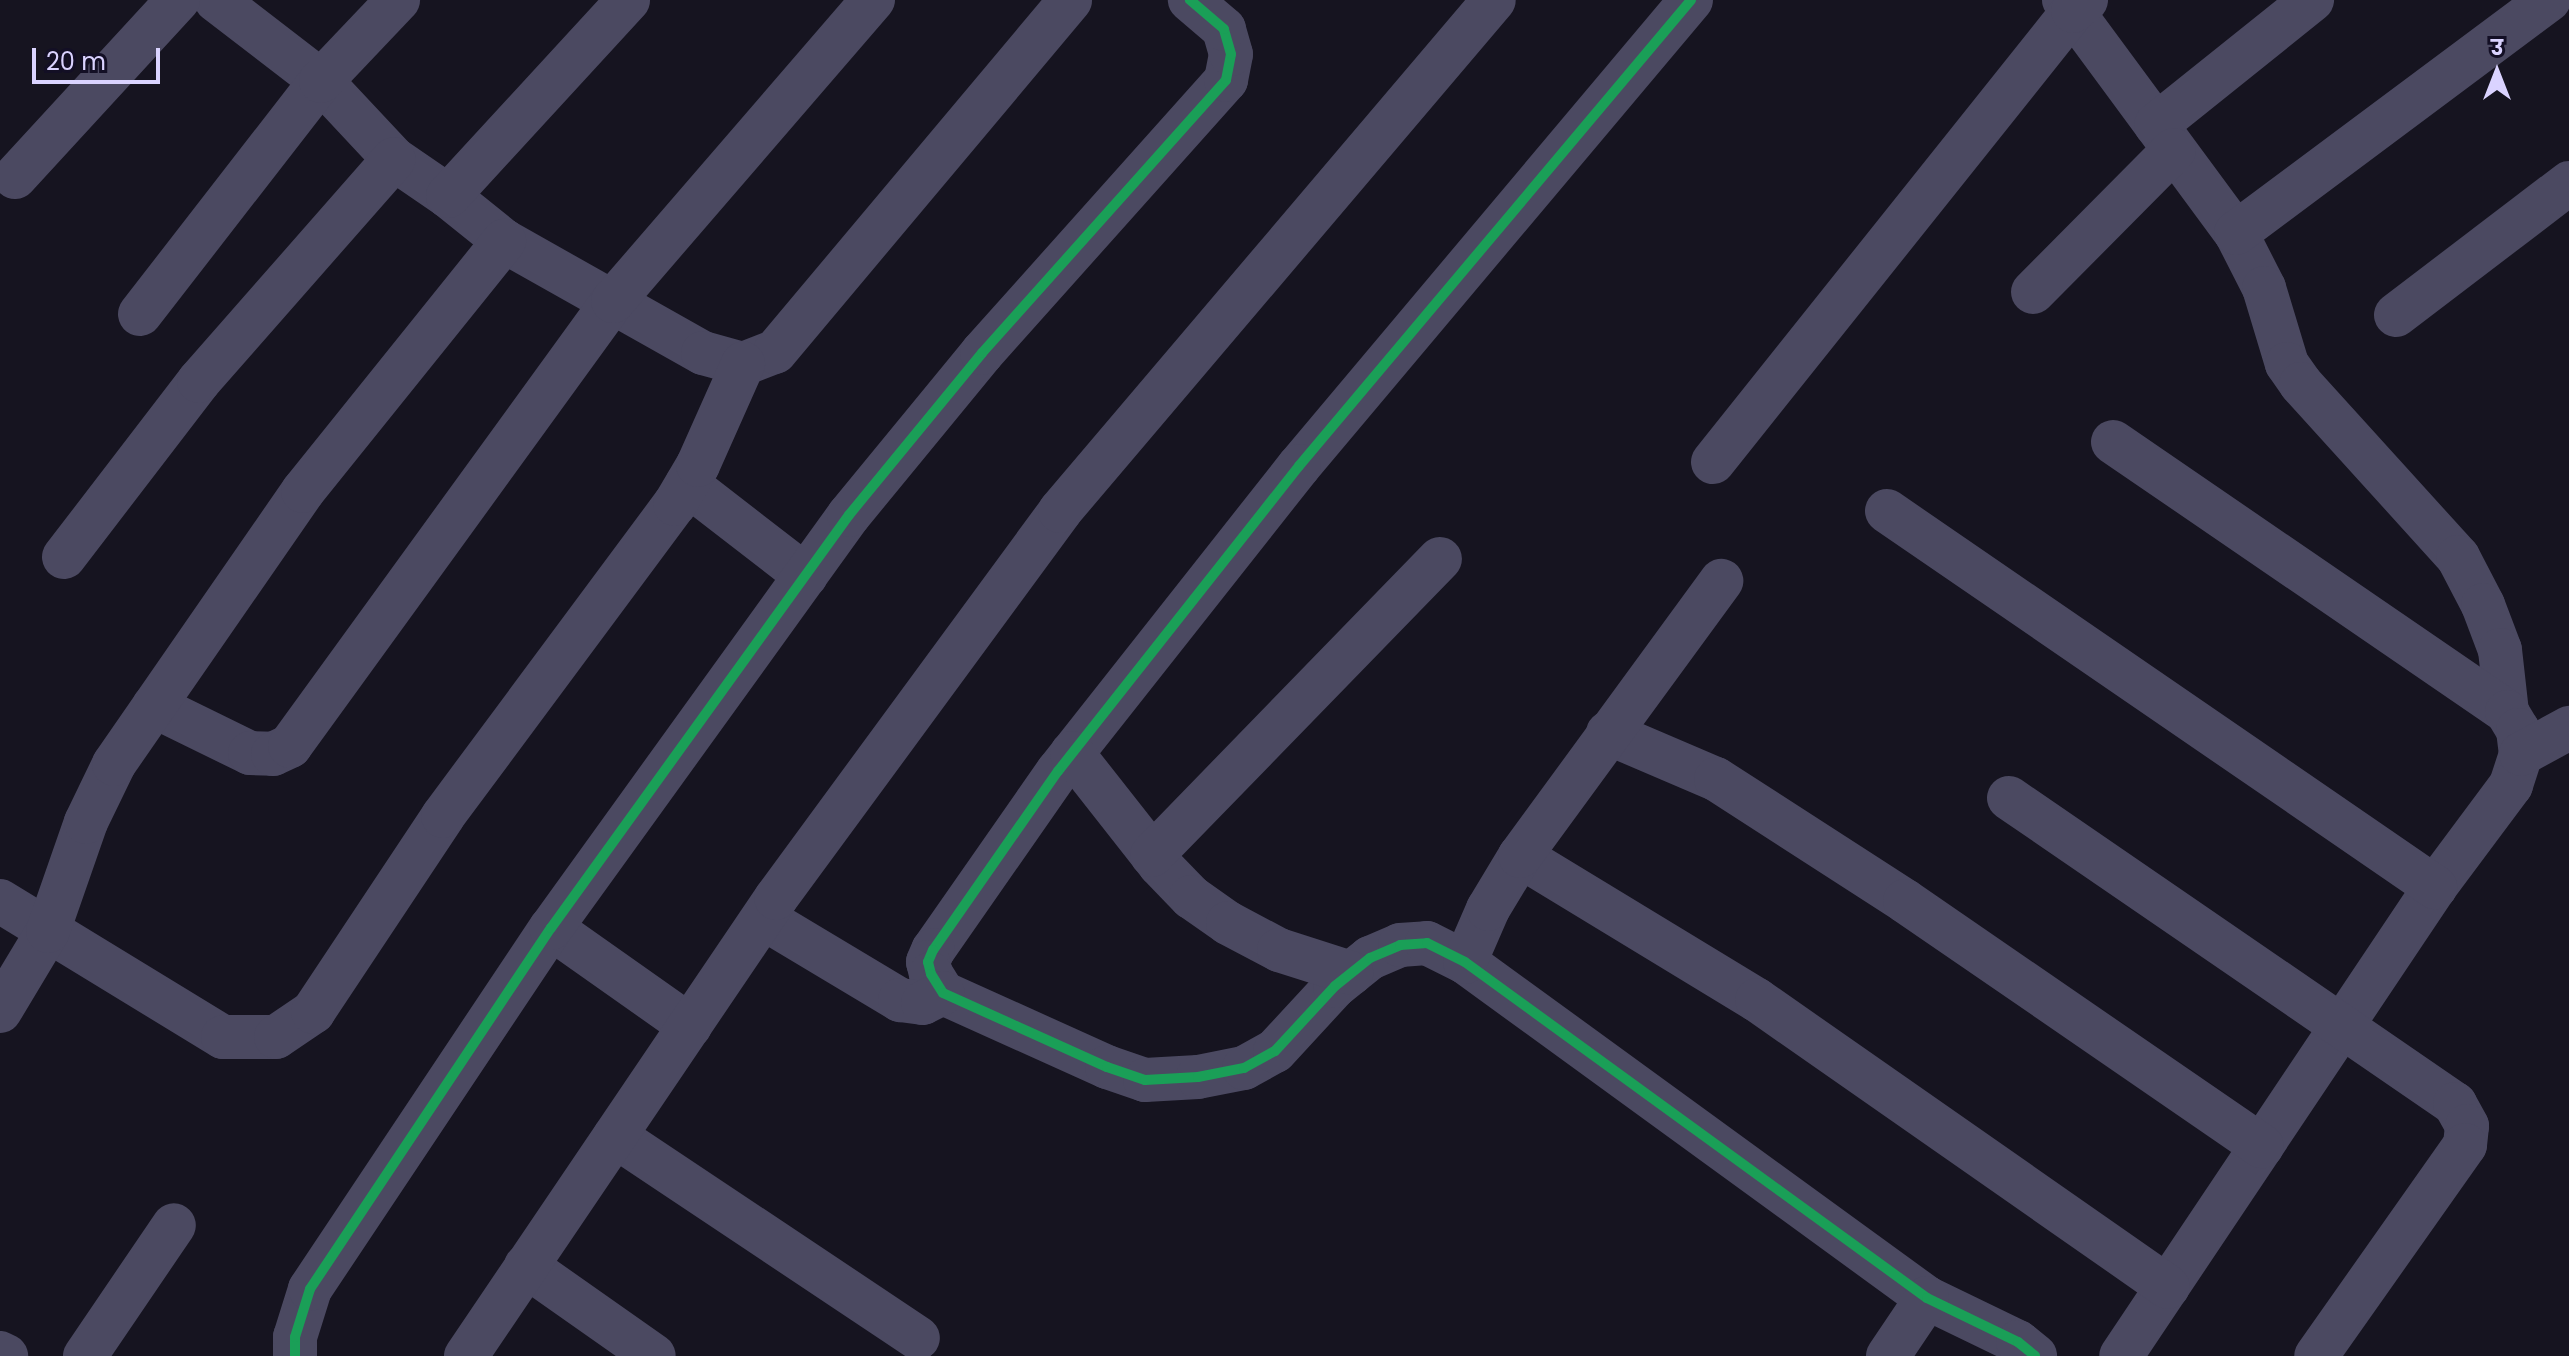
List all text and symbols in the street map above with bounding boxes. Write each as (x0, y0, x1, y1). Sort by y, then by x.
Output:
scale bar (36, 32, 164, 82)
north arrow (2457, 32, 2537, 112)
text: उ (2491, 32, 2503, 63)
text: 20 m (46, 45, 106, 78)

